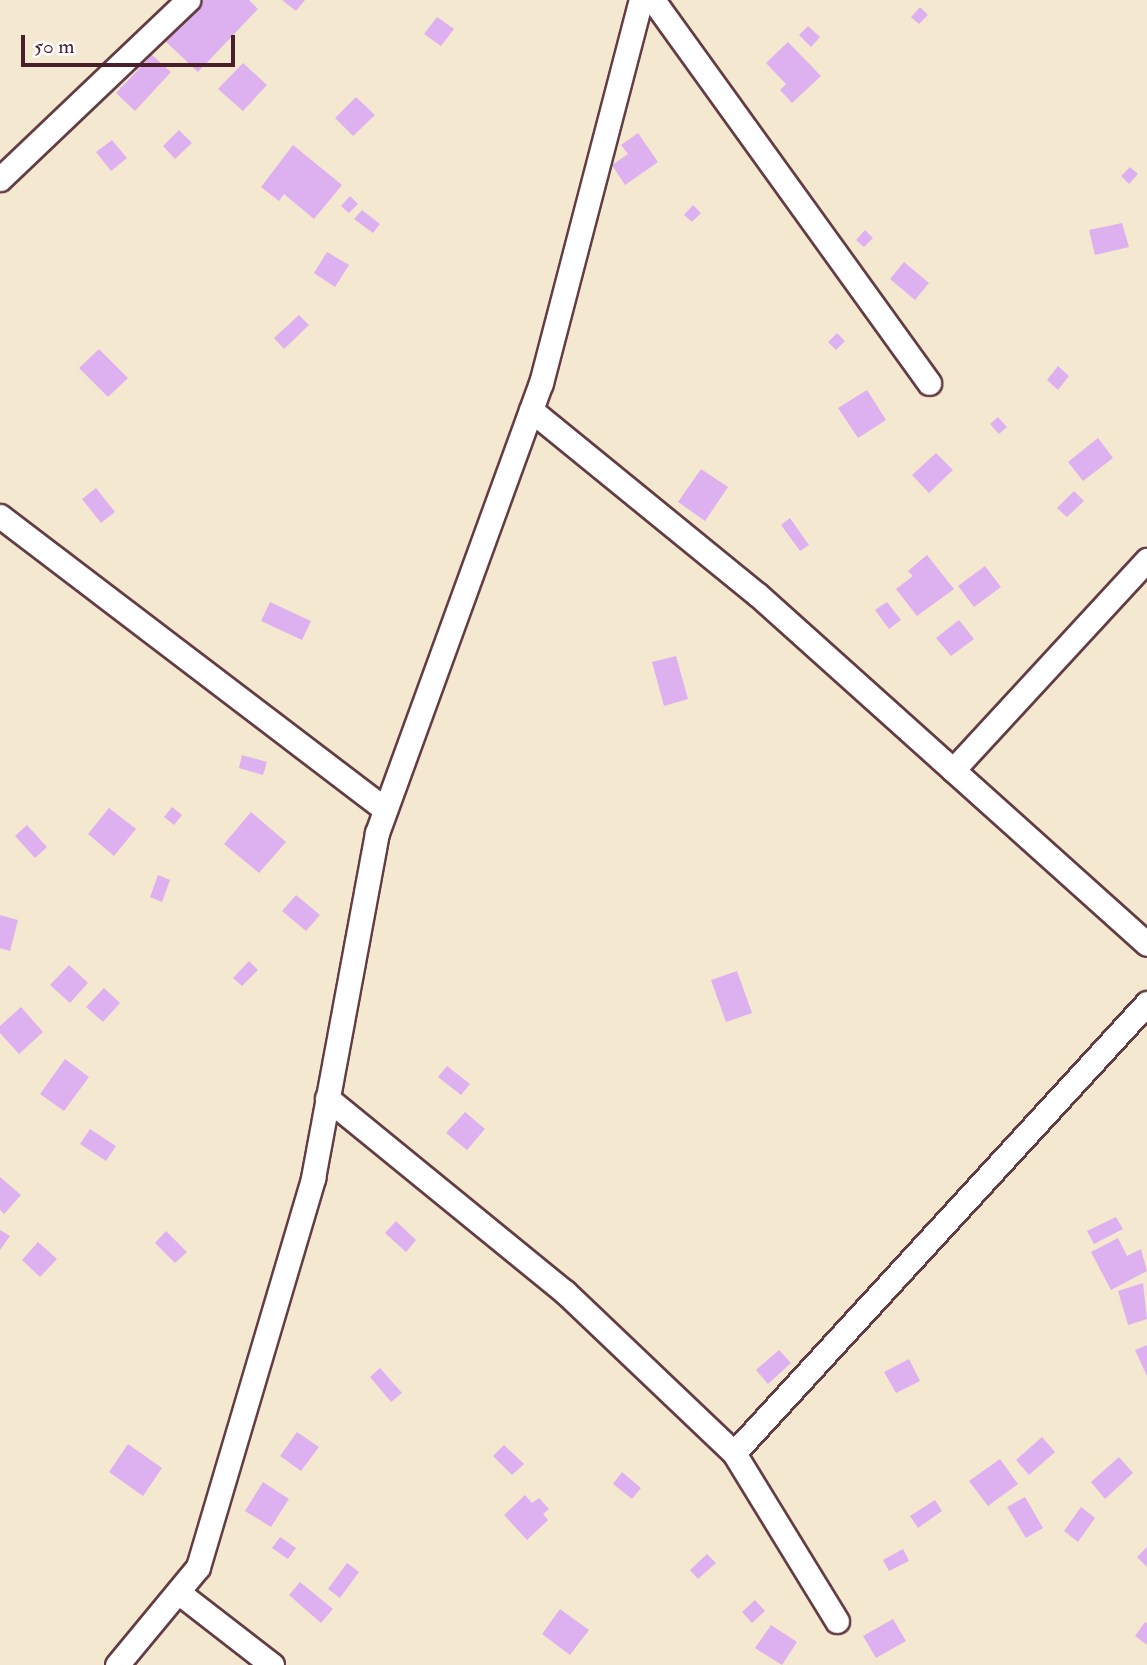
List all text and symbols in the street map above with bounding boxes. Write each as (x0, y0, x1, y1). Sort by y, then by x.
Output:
scale bar (24, 21, 238, 65)
text: 50 m (34, 33, 75, 60)

